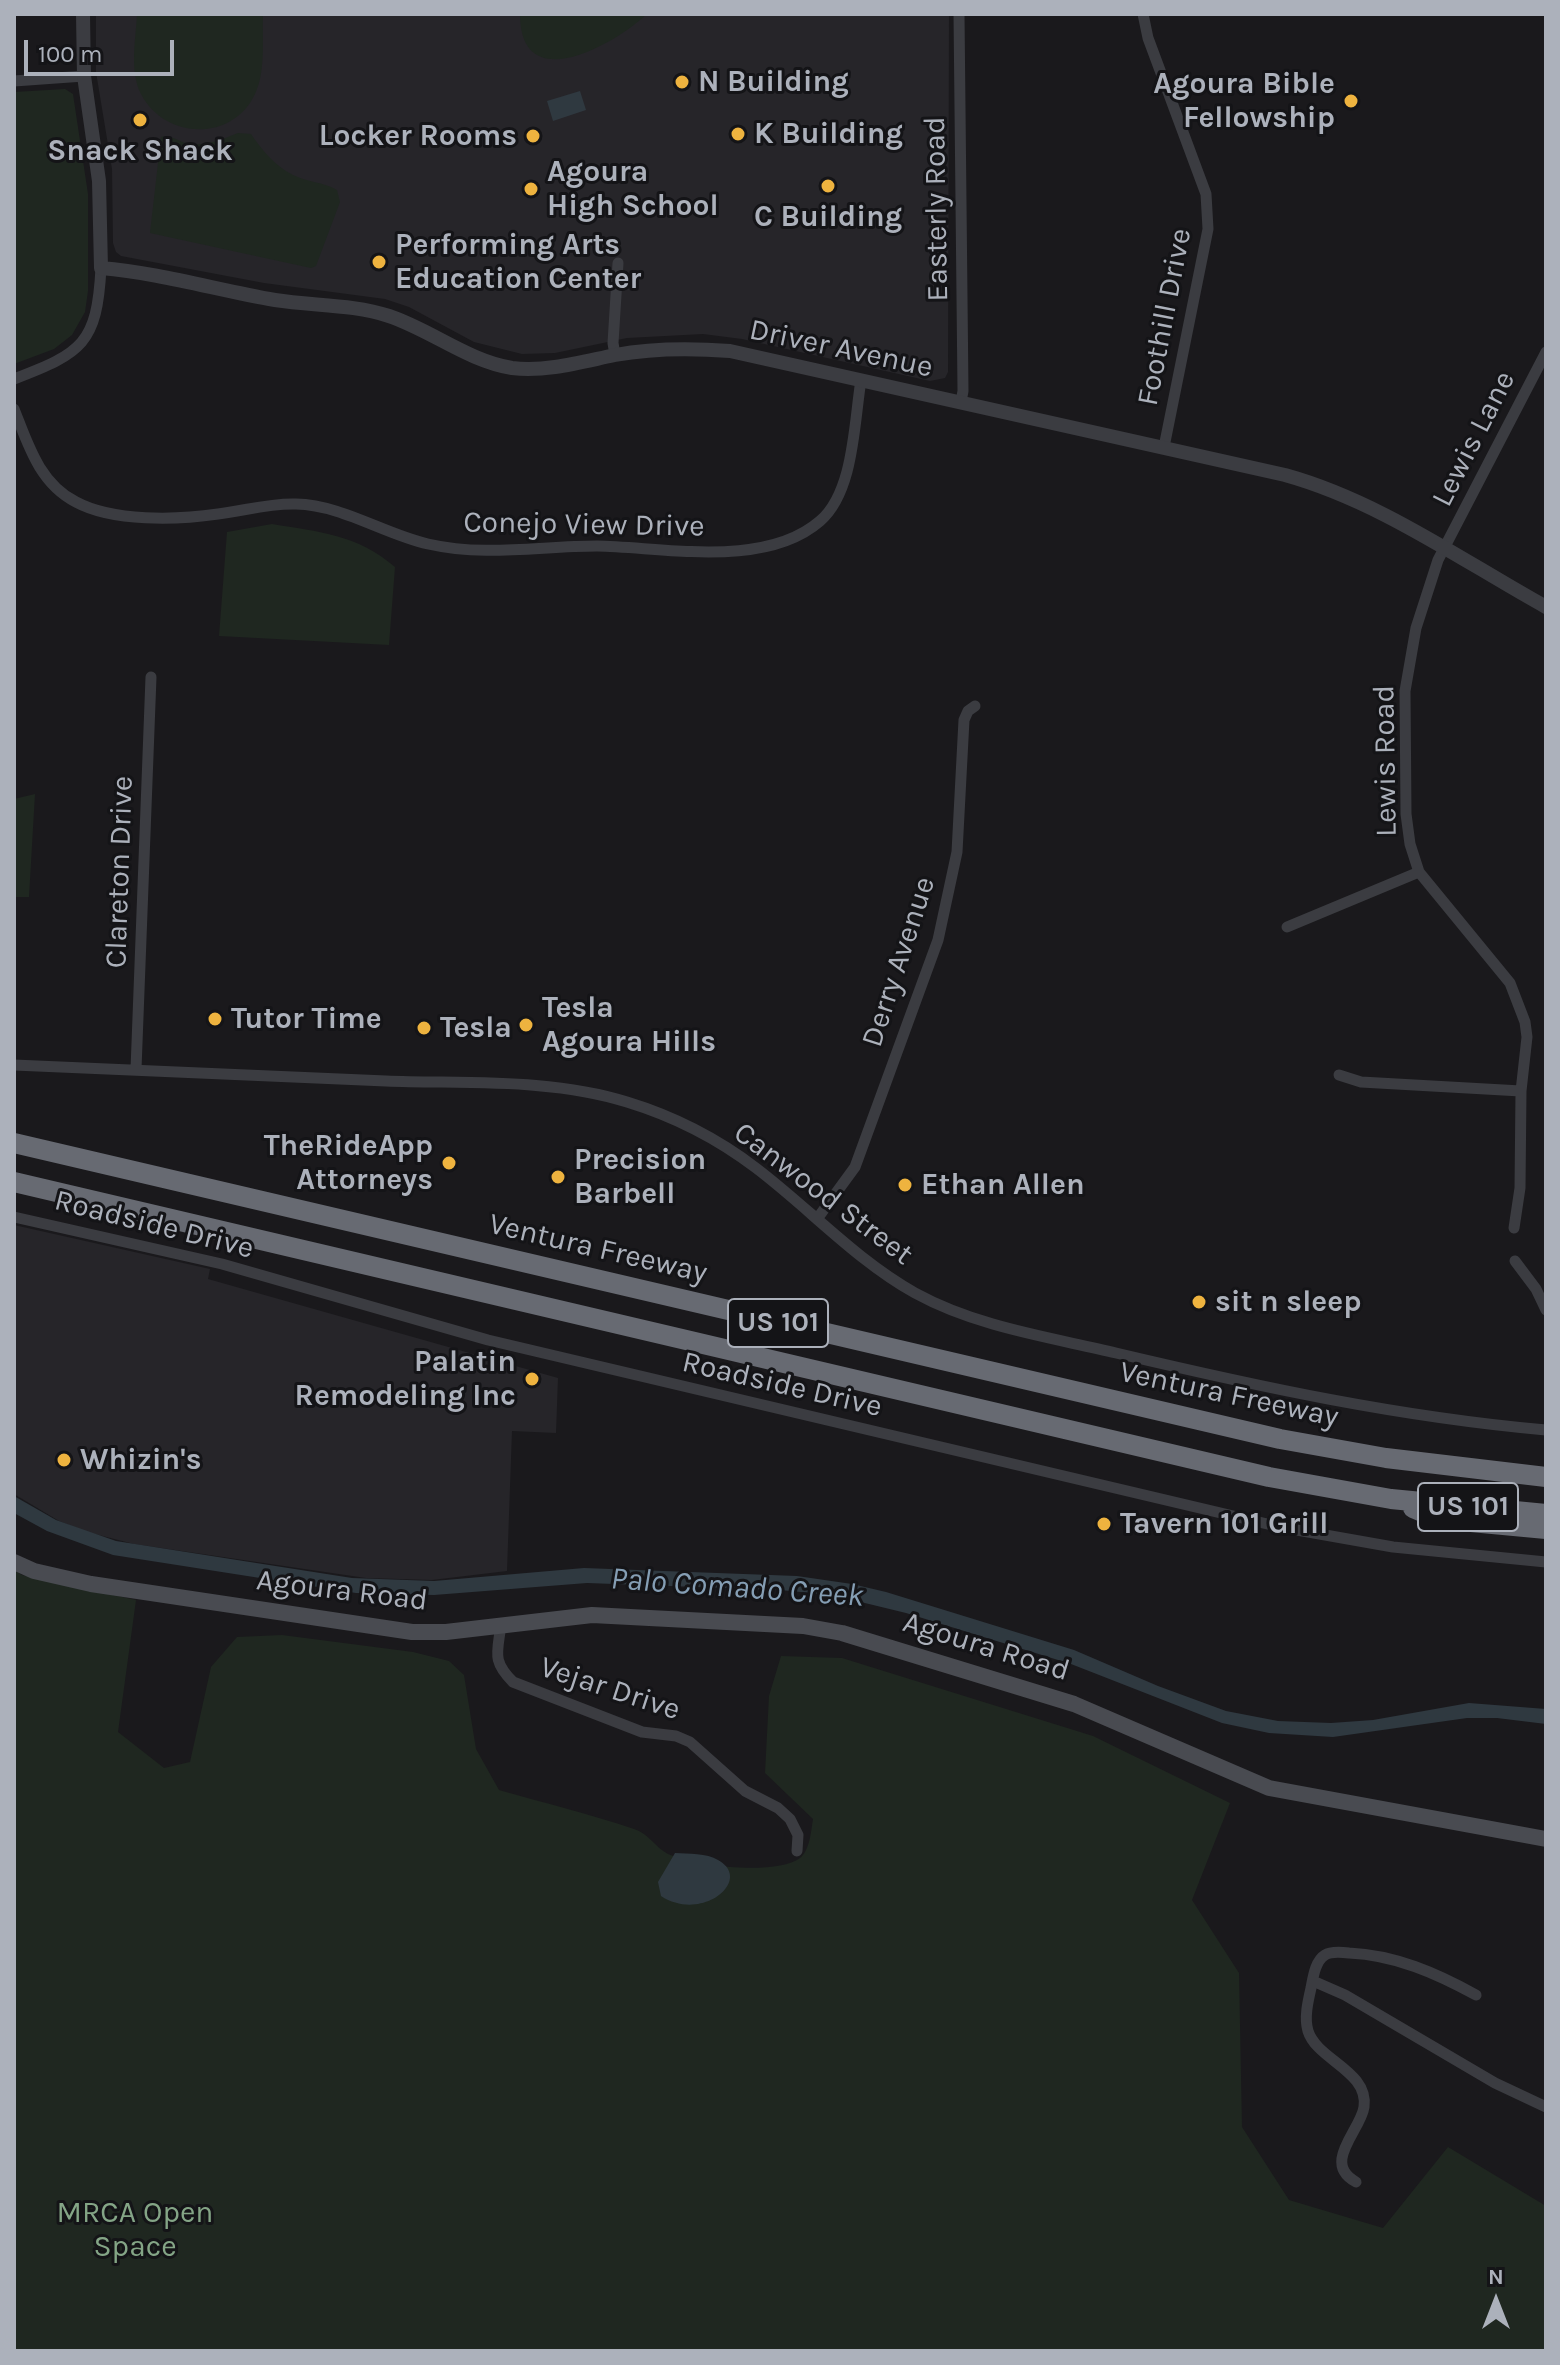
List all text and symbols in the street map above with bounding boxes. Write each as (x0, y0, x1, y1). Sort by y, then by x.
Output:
scale bar (28, 24, 178, 74)
text: 100 m (38, 40, 103, 68)
place label: N Building (698, 64, 849, 100)
place label: Agoura Bible Fellowship (1153, 66, 1335, 136)
marker: N Building (673, 73, 691, 91)
marker: Agoura Bible Fellowship (1342, 92, 1360, 110)
marker: Snack Shack (131, 111, 149, 129)
place label: K Building (754, 116, 903, 152)
street label: Easterly Road (917, 116, 957, 302)
place label: Locker Rooms (319, 118, 517, 154)
marker: K Building (729, 125, 747, 143)
marker: Locker Rooms (524, 127, 542, 145)
place label: Snack Shack (47, 133, 233, 169)
place label: Agoura High School (547, 154, 719, 224)
marker: C Building (819, 177, 837, 195)
marker: Agoura High School (522, 180, 540, 198)
place label: C Building (754, 199, 902, 235)
street label: Foothill Drive (1130, 225, 1200, 409)
place label: Performing Arts Education Center (395, 227, 641, 298)
marker: Performing Arts Education Center (370, 253, 388, 271)
street label: Driver Avenue (746, 312, 936, 386)
street label: Lewis Lane (1425, 365, 1523, 513)
street label: Conejo View Drive (463, 505, 705, 545)
street label: Lewis Road (1367, 685, 1405, 837)
street label: Clareton Drive (99, 775, 141, 969)
street label: Derry Avenue (855, 872, 943, 1052)
place label: Tesla Agoura Hills (542, 990, 716, 1060)
place label: Tutor Time (231, 1001, 382, 1037)
marker: Tutor Time (206, 1010, 224, 1028)
place label: Tesla (440, 1010, 512, 1046)
marker: Tesla Agoura Hills (517, 1016, 535, 1034)
marker: Tesla (415, 1019, 433, 1037)
street label: Canwood Street (726, 1115, 920, 1273)
place label: TheRideApp Attorneys (264, 1128, 433, 1198)
place label: Precision Barbell (574, 1142, 706, 1212)
marker: TheRideApp Attorneys (440, 1154, 458, 1172)
place label: Ethan Allen (921, 1167, 1085, 1203)
marker: Precision Barbell (549, 1168, 567, 1186)
marker: Ethan Allen (896, 1176, 914, 1194)
street label: Roadside Drive (51, 1183, 257, 1267)
street label: Ventura Freeway (485, 1206, 711, 1292)
place label: sit n sleep (1215, 1284, 1361, 1320)
marker: sit n sleep (1190, 1293, 1208, 1311)
road number: US 101 (728, 1299, 828, 1347)
place label: Palatin Remodeling Inc (295, 1344, 516, 1414)
street label: Roadside Drive (678, 1345, 886, 1425)
street label: Ventura Freeway (1116, 1354, 1342, 1436)
marker: Palatin Remodeling Inc (523, 1370, 541, 1388)
place label: Whizin's (80, 1442, 202, 1478)
marker: Whizin's (55, 1451, 73, 1469)
road number: US 101 (1418, 1483, 1518, 1531)
place label: Tavern 101 Grill (1120, 1506, 1328, 1542)
marker: Tavern 101 Grill (1095, 1515, 1113, 1533)
water label: Palo Comado Creek (609, 1560, 865, 1616)
street label: Agoura Road (254, 1563, 430, 1619)
street label: Agoura Road (898, 1605, 1074, 1689)
street label: Vejar Drive (535, 1649, 685, 1729)
park label: MRCA Open Space (57, 2195, 213, 2266)
north arrow (1456, 2261, 1536, 2341)
text: N (1488, 2264, 1504, 2290)

